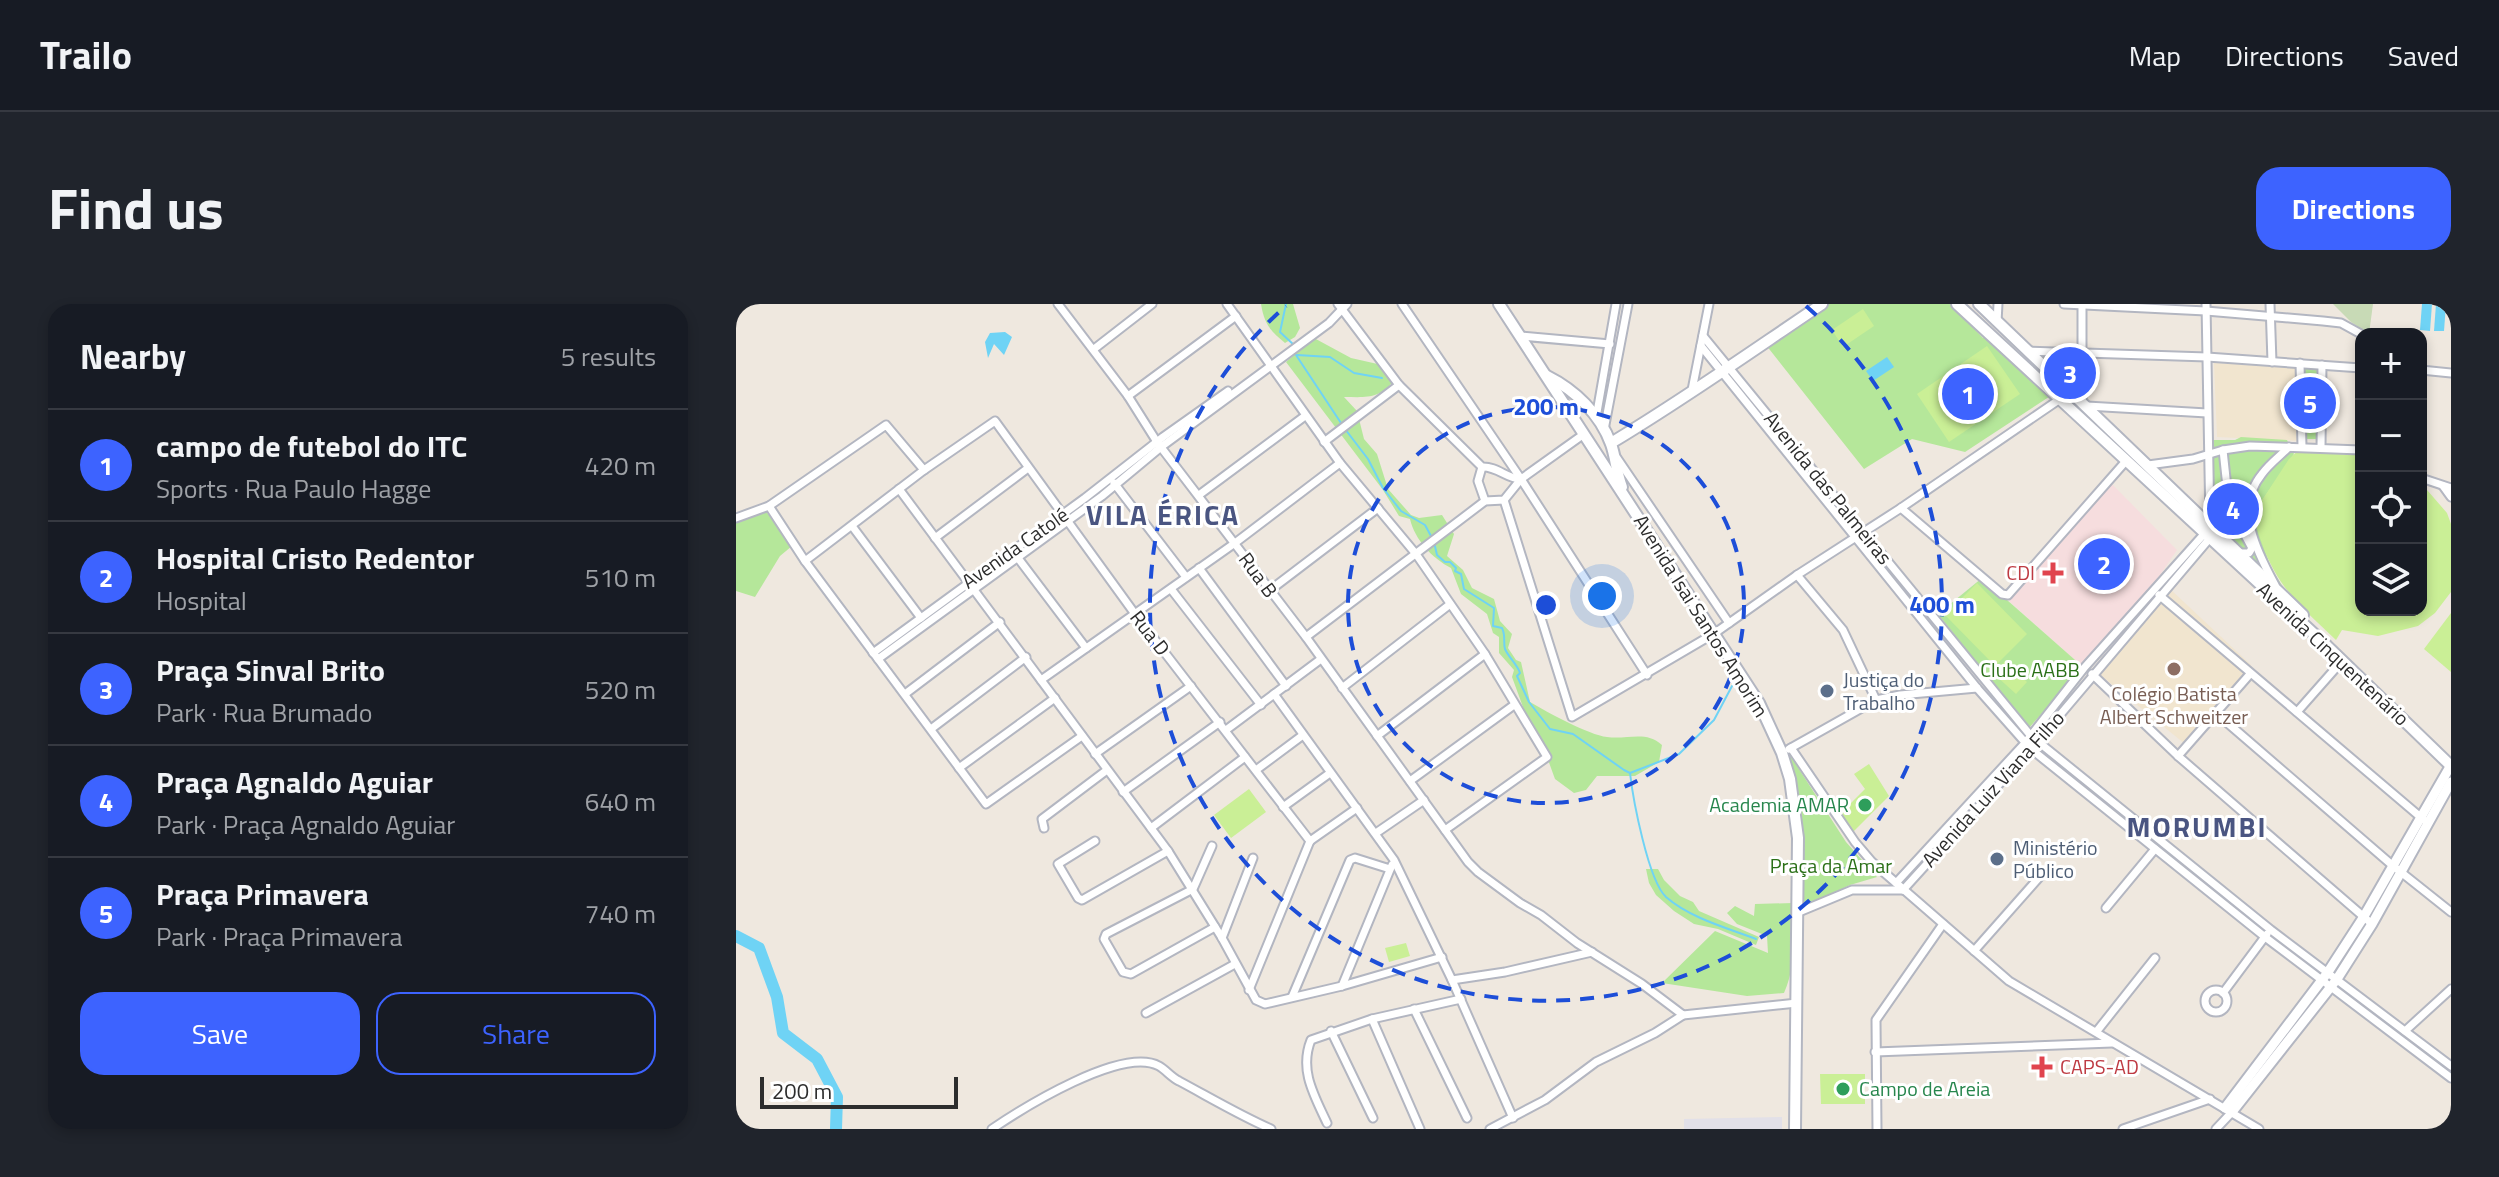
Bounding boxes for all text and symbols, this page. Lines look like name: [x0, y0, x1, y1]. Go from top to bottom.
text: Trailo: [40, 26, 132, 84]
text: Map: [2129, 34, 2181, 77]
text: Directions: [2225, 34, 2344, 77]
text: Saved: [2388, 34, 2459, 77]
text: Find us: [48, 166, 224, 251]
button: Directions: [2256, 167, 2451, 250]
map controls: [2355, 328, 2427, 616]
button: +: [2355, 328, 2427, 400]
text: Nearby: [80, 330, 186, 382]
text: 5 results: [561, 337, 656, 376]
pin: 3: [2044, 343, 2096, 403]
pin: 1: [1942, 364, 1994, 424]
pin: 5: [2284, 373, 2336, 433]
text: 200 m: [1513, 388, 1579, 424]
button: −: [2355, 400, 2427, 472]
street label: Avenida das Palmeiras: [1757, 404, 1900, 571]
text: campo de futebol do ITC: [156, 423, 467, 469]
text: 1: [99, 446, 113, 485]
text: 420 m: [585, 446, 656, 485]
text: Sports · Rua Paulo Hagge: [156, 469, 431, 508]
button: locate: [2355, 472, 2427, 544]
pin: 4: [2207, 479, 2259, 539]
district label: VILA ÉRICA: [1086, 493, 1240, 536]
street label: Avenida Catolé: [955, 499, 1075, 596]
street label: Avenida Isai Santos Amorim: [1626, 508, 1777, 723]
pin: 2: [2078, 534, 2130, 594]
text: Hospital Cristo Redentor: [156, 535, 474, 581]
button: layers: [2355, 544, 2427, 616]
street label: Rua B: [1231, 546, 1286, 604]
place label: CDI: [2006, 557, 2035, 588]
text: 2: [99, 558, 113, 597]
text: 510 m: [585, 558, 656, 597]
marker: CDI: [2042, 562, 2064, 584]
street label: Avenida Cinquentenário: [2250, 574, 2417, 733]
your location: [1582, 576, 1622, 616]
text: Hospital: [156, 581, 247, 620]
text: 400 m: [1909, 586, 1975, 622]
centre of rings: [1532, 591, 1560, 619]
street label: Rua D: [1123, 603, 1178, 662]
text: Praça Sinval Brito: [156, 647, 385, 693]
park label: Clube AABB: [1980, 654, 2080, 685]
marker: Colégio Batista Albert Schweitzer: [2165, 660, 2183, 678]
place label: Justiça do Trabalho: [1843, 664, 1924, 718]
text: 3: [99, 670, 113, 709]
text: 520 m: [585, 670, 656, 709]
place label: Colégio Batista Albert Schweitzer: [2100, 678, 2248, 732]
marker: Justiça do Trabalho: [1818, 682, 1836, 700]
text: Park · Rua Brumado: [156, 693, 372, 732]
street label: Avenida Luiz Viana Filho: [1914, 704, 2071, 874]
text: Praça Agnaldo Aguiar: [156, 759, 433, 805]
text: 4: [99, 782, 113, 821]
text: 640 m: [585, 782, 656, 821]
place label: Academia AMAR: [1709, 789, 1849, 820]
marker: Academia AMAR: [1856, 796, 1874, 814]
text: Park · Praça Agnaldo Aguiar: [156, 805, 455, 844]
district label: MORUMBI: [2126, 805, 2268, 848]
place label: Ministério Público: [2013, 832, 2098, 886]
park label: Praça da Amar: [1770, 850, 1892, 881]
marker: Ministério Público: [1988, 850, 2006, 868]
text: Praça Primavera: [156, 871, 369, 917]
text: 5: [99, 894, 113, 933]
text: 740 m: [585, 894, 656, 933]
text: Park · Praça Primavera: [156, 917, 403, 956]
button: Save: [80, 992, 360, 1075]
button: Share: [376, 992, 656, 1075]
place label: CAPS-AD: [2060, 1051, 2139, 1082]
marker: CAPS-AD: [2031, 1056, 2053, 1078]
scale bar: [760, 1073, 958, 1109]
place label: Campo de Areia: [1859, 1073, 1990, 1104]
text: 200 m: [772, 1074, 832, 1108]
marker: Campo de Areia: [1834, 1080, 1852, 1098]

